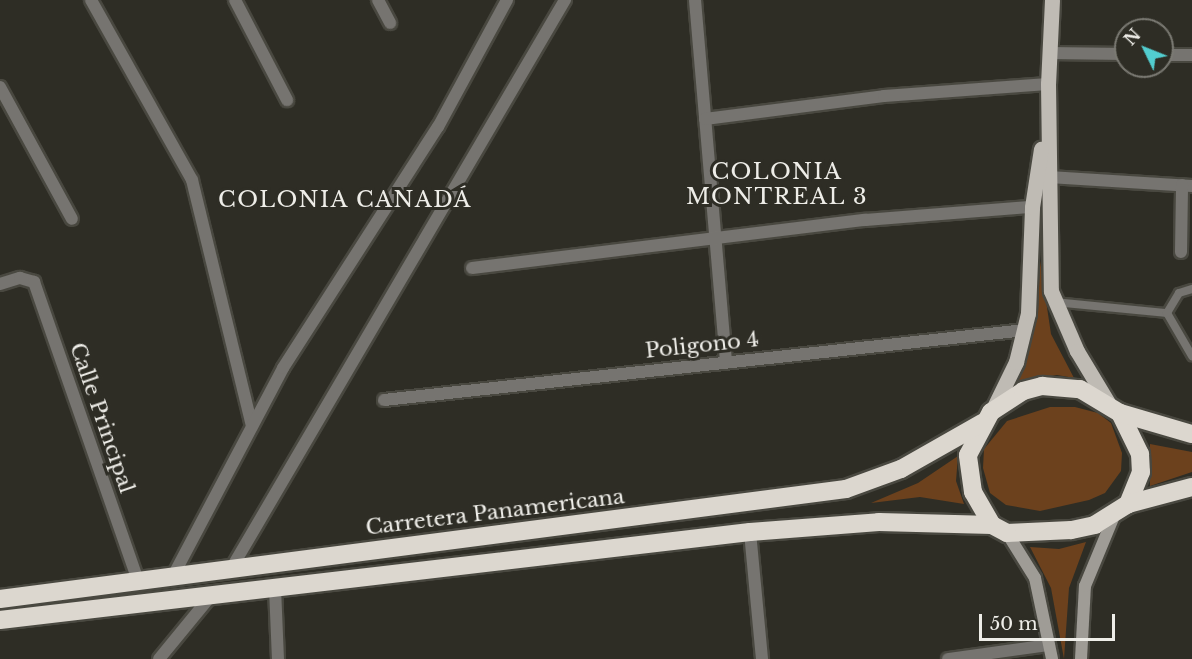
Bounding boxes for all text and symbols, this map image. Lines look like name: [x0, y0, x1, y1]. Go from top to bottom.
north arrow: [1114, 18, 1174, 78]
text: N: [1120, 25, 1145, 49]
district label: COLONIA MONTREAL 3: [686, 158, 868, 210]
district label: COLONIA CANADÁ: [218, 187, 472, 213]
street label: Poligono 4: [644, 326, 760, 364]
street label: Calle Principal: [64, 339, 140, 497]
street label: Carretera Panamericana: [364, 484, 626, 540]
scale bar: [982, 602, 1118, 640]
text: 50 m: [990, 613, 1038, 635]

